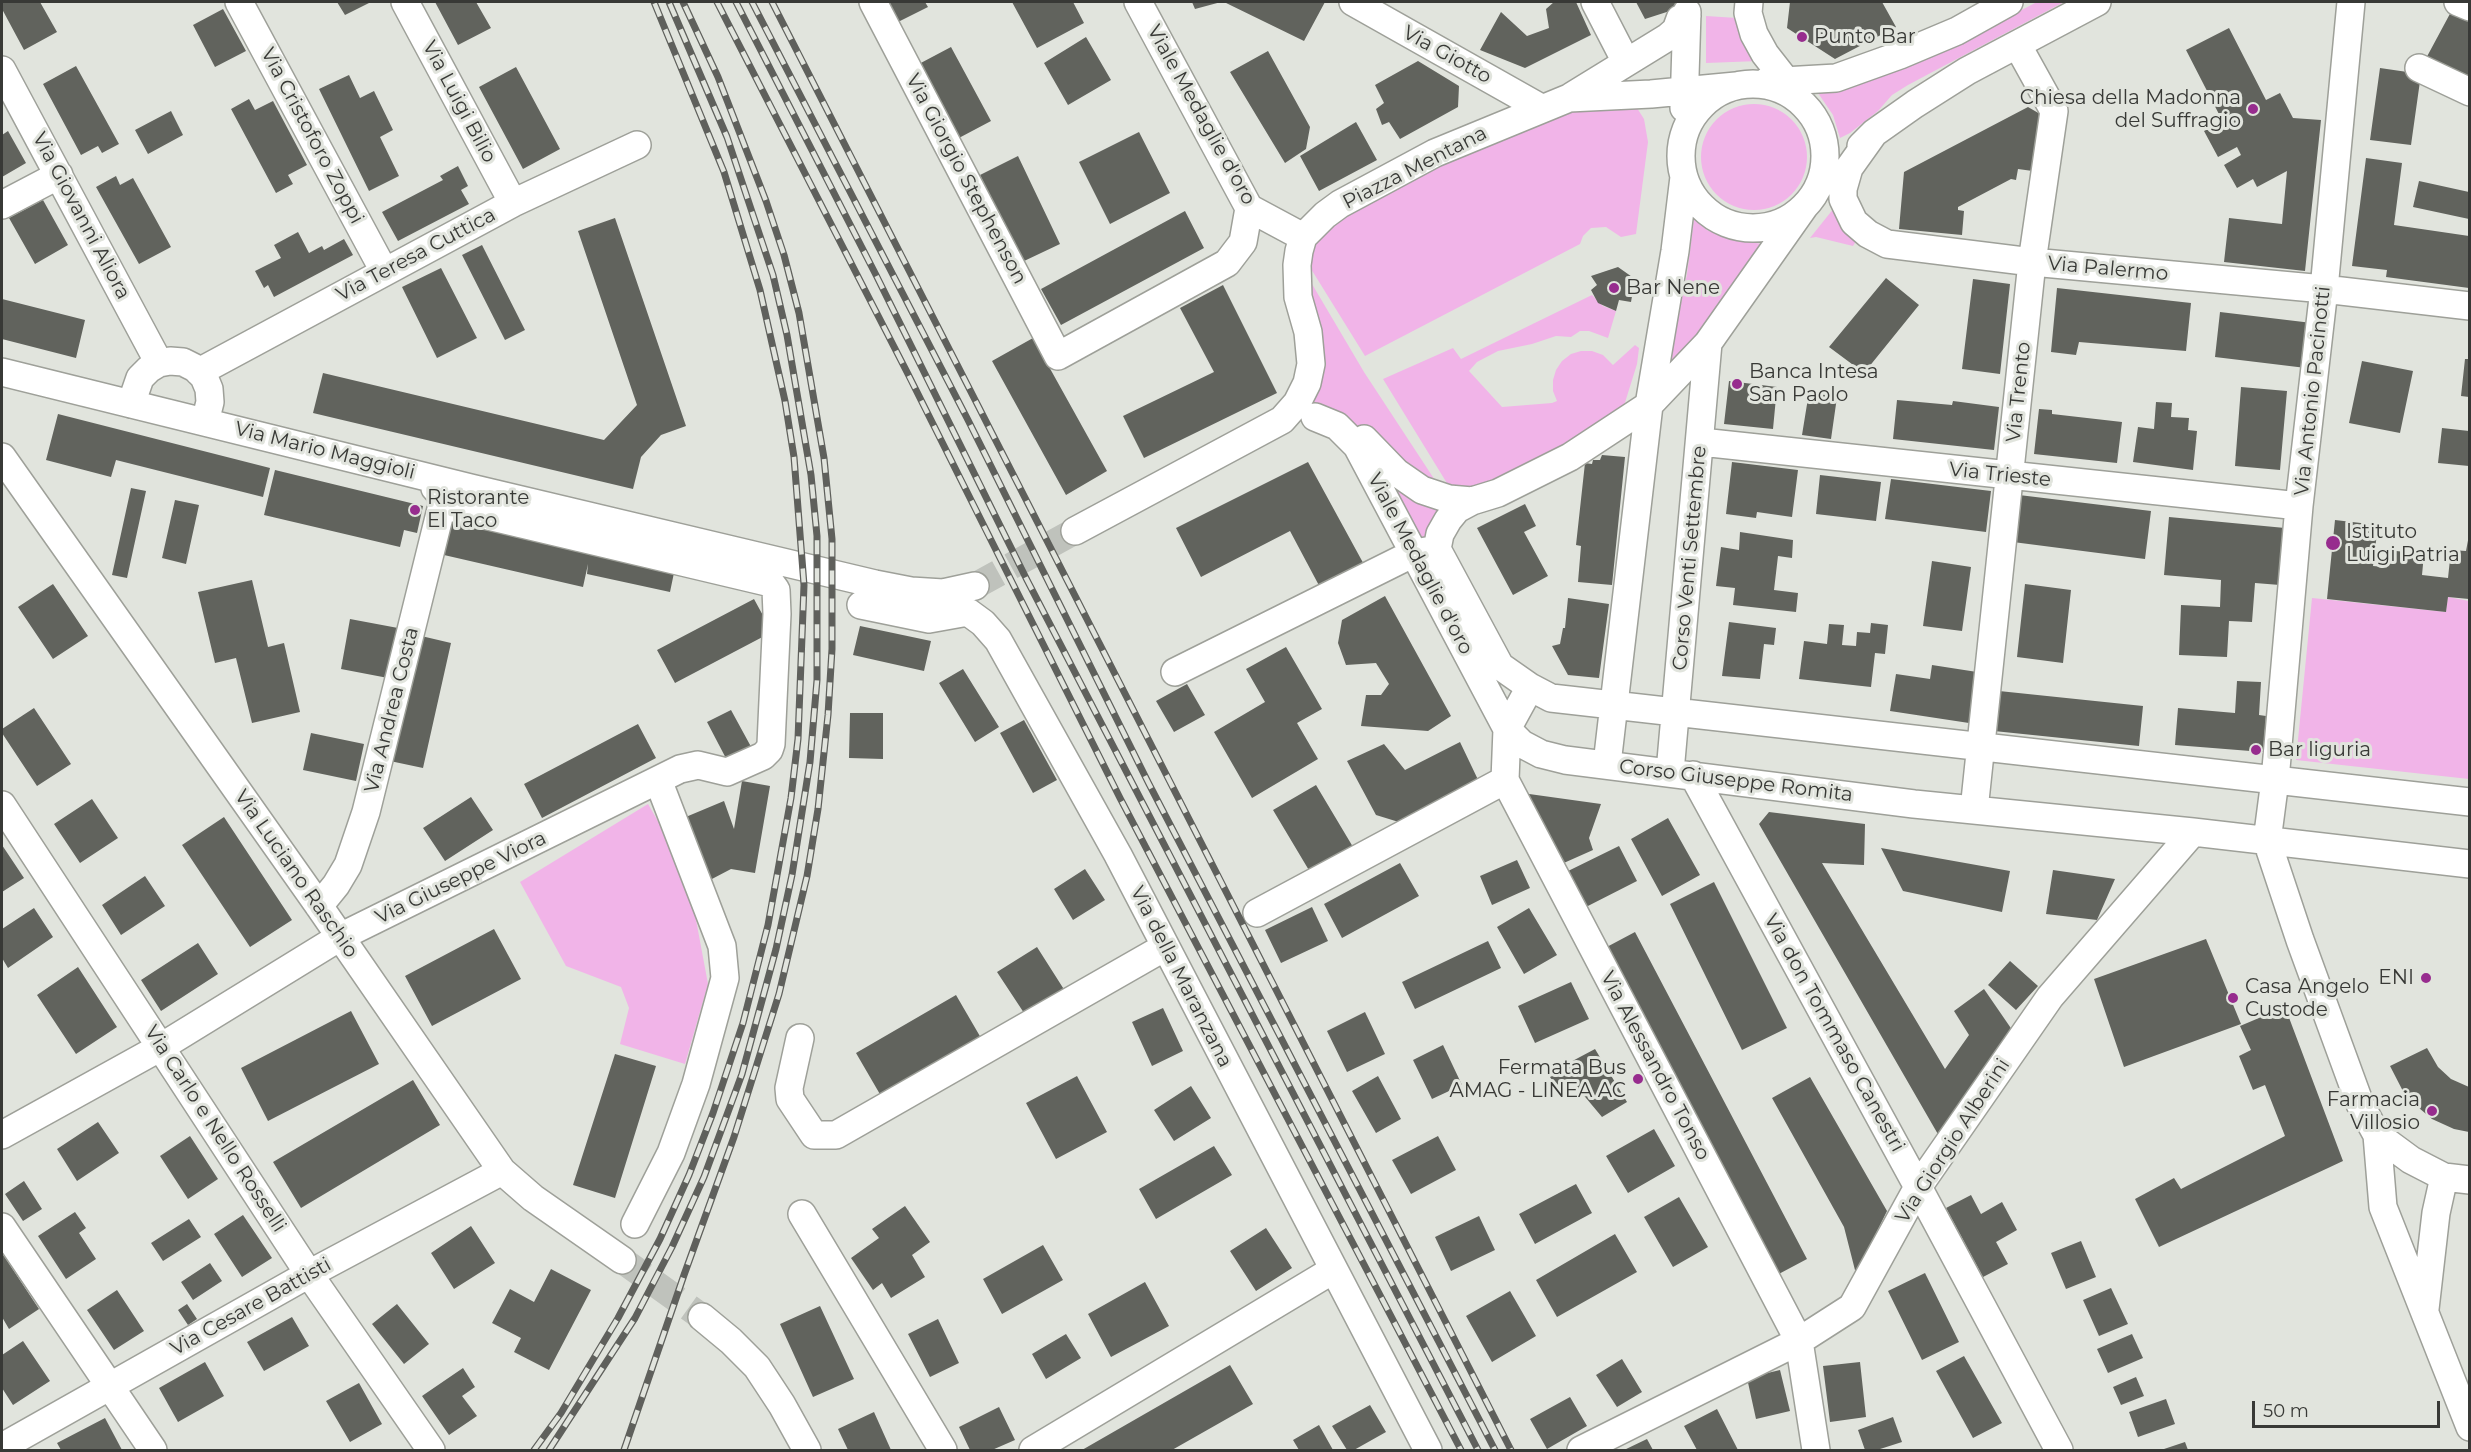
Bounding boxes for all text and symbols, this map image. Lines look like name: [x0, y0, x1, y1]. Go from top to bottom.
street label: Viale Medaglie d'oro: [1142, 21, 1260, 209]
street label: Via Giotto: [1399, 21, 1495, 89]
place label: Punto Bar: [1814, 25, 1916, 49]
marker: Punto Bar: [1795, 30, 1809, 44]
street label: Via Luigi Bilio: [417, 37, 501, 167]
street label: Via Cristoforo Zoppi: [255, 44, 369, 228]
street label: Via Giorgio Stephenson: [900, 70, 1032, 288]
place label: Chiesa della Madonna del Suffragio: [2020, 86, 2241, 133]
marker: Chiesa della Madonna del Suffragio: [2246, 102, 2260, 116]
street label: Piazza Mentana: [1339, 121, 1491, 215]
street label: Via Giovanni Aliora: [27, 128, 135, 304]
street label: Via Teresa Cuttica: [332, 203, 500, 307]
street label: Via Palermo: [2047, 252, 2169, 286]
place label: Bar Nene: [1626, 276, 1720, 300]
marker: Bar Nene: [1607, 281, 1621, 295]
street label: Via Antonio Pacinotti: [2290, 285, 2336, 497]
street label: Via Trento: [2002, 341, 2036, 443]
place label: Banca Intesa San Paolo: [1749, 360, 1879, 407]
marker: Banca Intesa San Paolo: [1730, 377, 1744, 391]
street label: Via Mario Maggioli: [232, 417, 418, 485]
street label: Corso Venti Settembre: [1668, 445, 1712, 671]
street label: Via Trieste: [1948, 458, 2052, 492]
street label: Viale Medaglie d'oro: [1362, 469, 1478, 659]
place label: Ristorante El Taco: [427, 486, 529, 533]
marker: Ristorante El Taco: [408, 503, 422, 517]
place label: Istituto Luigi Patria: [2346, 520, 2460, 567]
marker: Istituto Luigi Patria: [2324, 534, 2342, 552]
street label: Via Andrea Costa: [360, 625, 424, 795]
place label: Bar liguria: [2268, 738, 2371, 762]
marker: Bar liguria: [2249, 743, 2263, 757]
street label: Corso Giuseppe Romita: [1618, 755, 1854, 807]
street label: Via Luciano Raschio: [229, 786, 363, 962]
street label: Via Giuseppe Viora: [372, 826, 550, 930]
street label: Via della Maranzana: [1125, 882, 1237, 1072]
street label: Via don Tommaso Canestri: [1759, 910, 1909, 1156]
place label: ENI: [2378, 966, 2414, 990]
street label: Via Alessandro Tonso: [1595, 967, 1715, 1165]
marker: ENI: [2419, 971, 2433, 985]
place label: Casa Angelo Custode: [2245, 975, 2369, 1022]
marker: Casa Angelo Custode: [2226, 991, 2240, 1005]
street label: Via Carlo e Nello Rosselli: [139, 1021, 291, 1237]
street label: Via Giorgio Alberini: [1891, 1054, 2015, 1228]
place label: Fermata Bus AMAG - LINEA AC: [1449, 1056, 1626, 1103]
marker: Fermata Bus AMAG - LINEA AC: [1631, 1072, 1645, 1086]
place label: Farmacia Villosio: [2327, 1088, 2420, 1135]
marker: Farmacia Villosio: [2425, 1104, 2439, 1118]
street label: Via Cesare Battisti: [166, 1253, 336, 1361]
scale bar: [2255, 1389, 2442, 1427]
text: 50 m: [2263, 1400, 2309, 1422]

